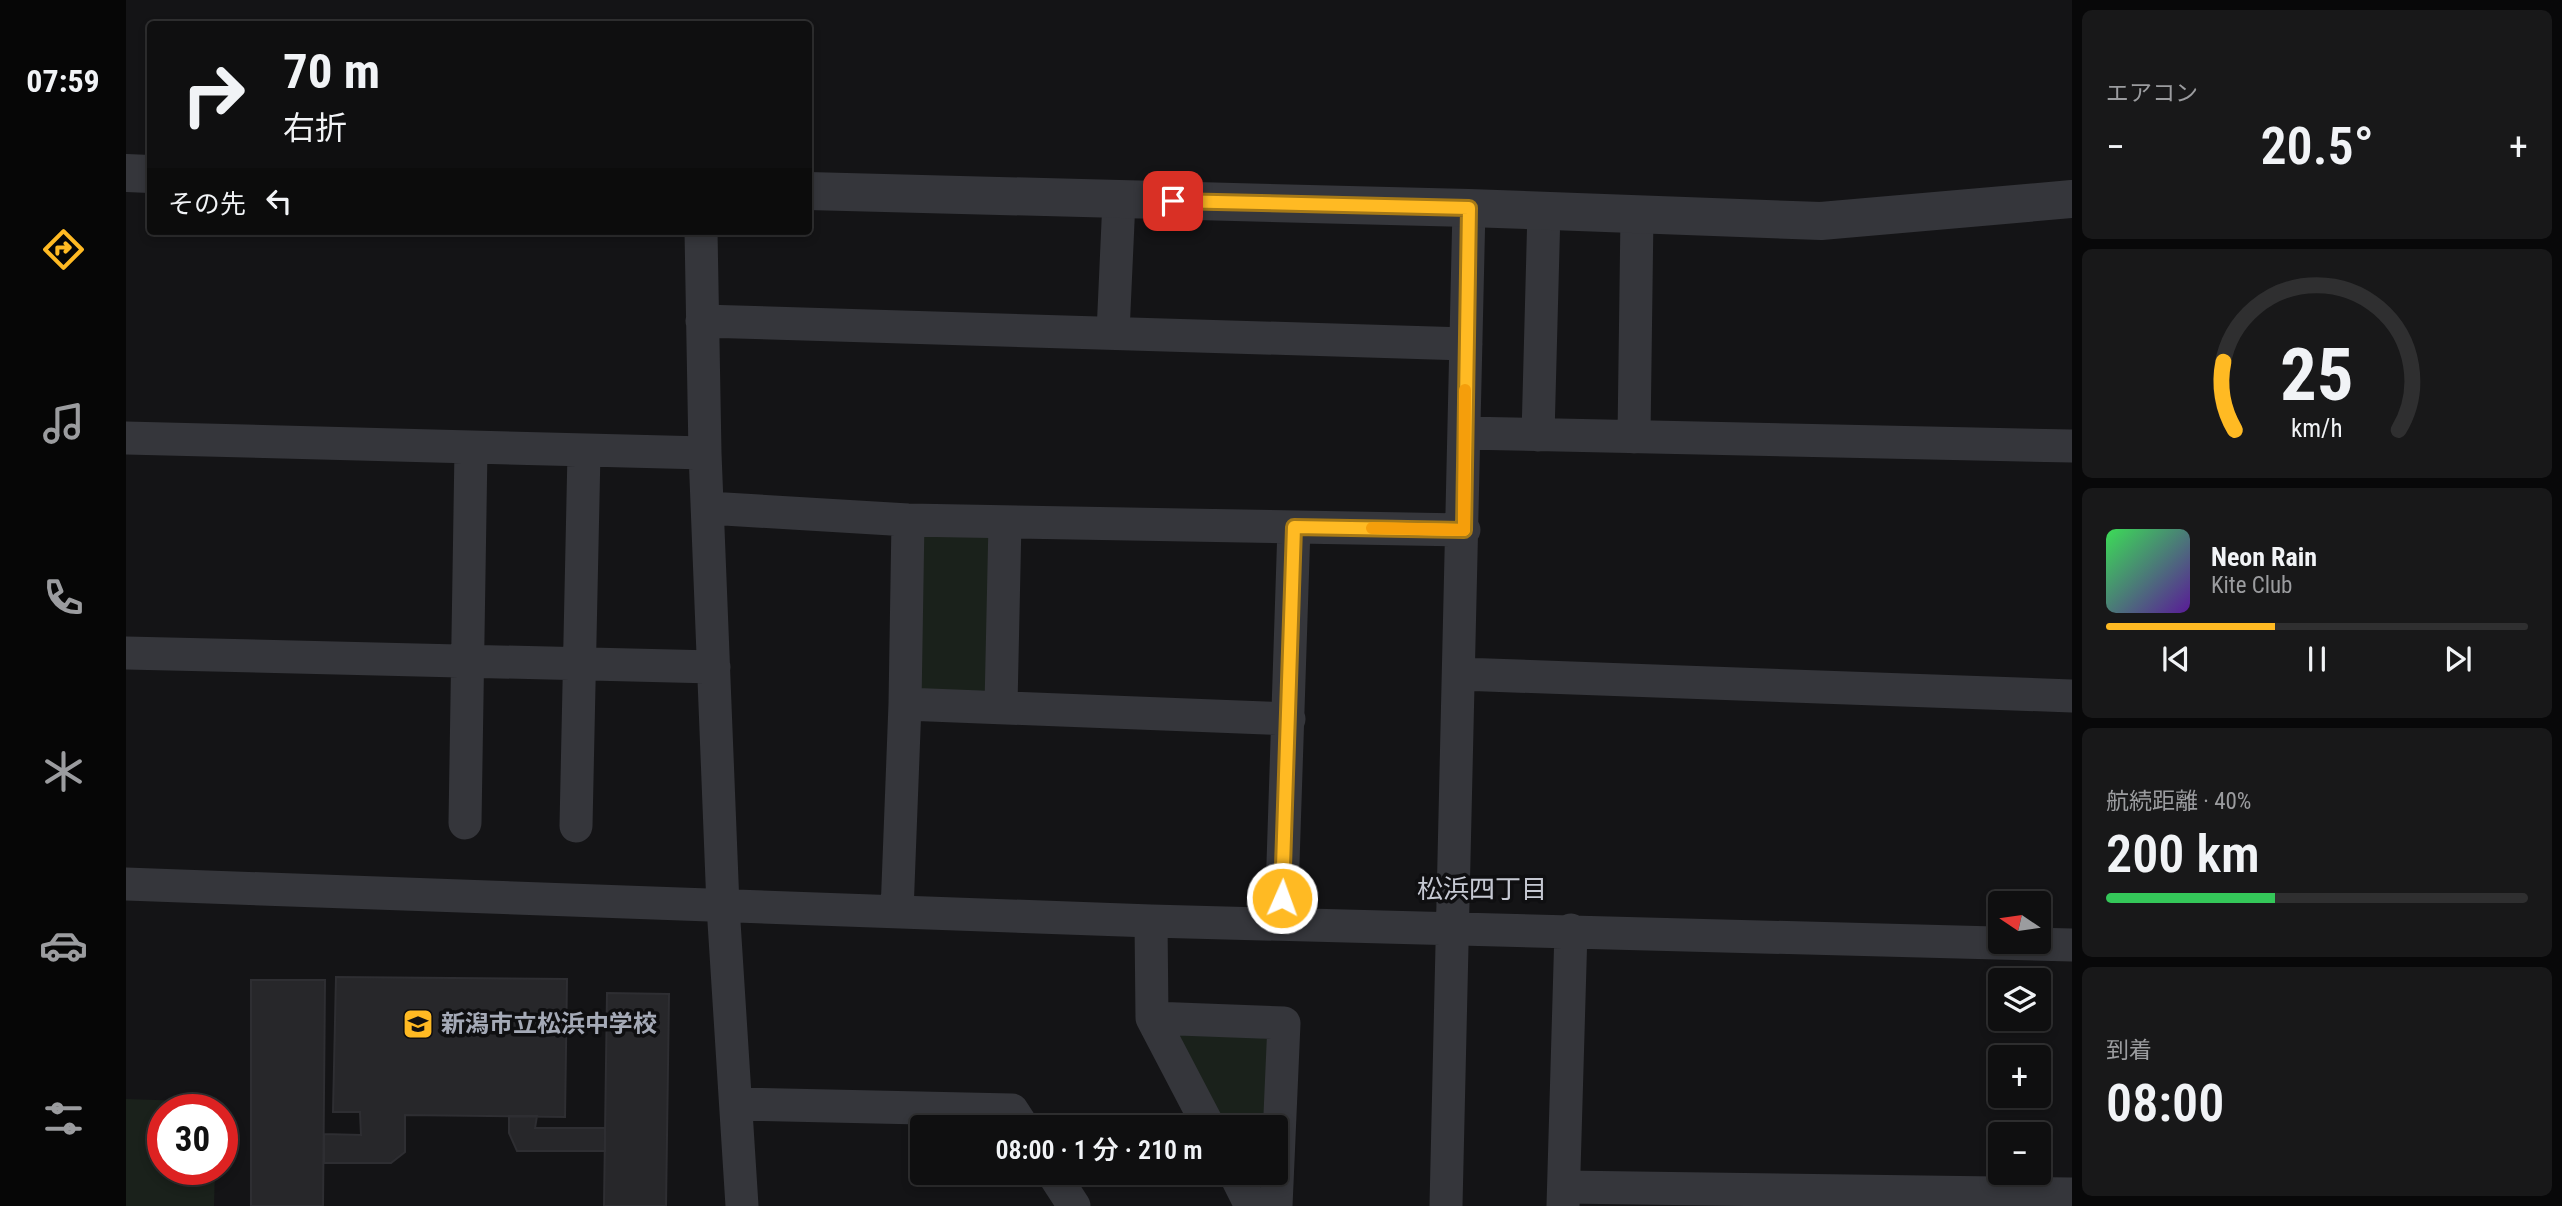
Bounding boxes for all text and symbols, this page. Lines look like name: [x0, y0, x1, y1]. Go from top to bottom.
text: 70 m: [283, 43, 380, 100]
icon: right: [168, 49, 259, 140]
text: 07:59: [26, 62, 100, 100]
text: エアコン: [2106, 80, 2198, 107]
text: 右折: [283, 109, 347, 147]
text: 20.5°: [2260, 116, 2374, 177]
text: −: [2106, 125, 2125, 169]
text: +: [2509, 125, 2528, 169]
pin: [1143, 171, 1203, 231]
icon: left: [260, 182, 298, 220]
icon: arrive: [1154, 182, 1192, 220]
text: その先: [168, 189, 246, 219]
icon: directions: [39, 225, 88, 274]
text: 25: [2280, 332, 2354, 418]
icon: music: [39, 399, 88, 448]
text: km/h: [2291, 414, 2343, 443]
text: Neon Rain: [2211, 542, 2317, 572]
text: Kite Club: [2211, 572, 2292, 599]
icon: phone: [39, 573, 88, 622]
icon: previous: [2157, 640, 2195, 678]
icon: pause: [2298, 640, 2336, 678]
icon: next: [2439, 640, 2477, 678]
icon: climate: [39, 747, 88, 796]
text: 航続距離 · 40%: [2106, 788, 2251, 815]
text: 200 km: [2106, 824, 2260, 885]
position arrow: [1245, 861, 1319, 935]
district label: 松浜四丁目: [1417, 874, 1547, 904]
north arrow: [1988, 891, 2051, 954]
map controls: [1988, 891, 2051, 1185]
icon: car: [39, 921, 88, 970]
button: layers: [1988, 968, 2051, 1031]
school or university icon: 新潟市立松浜中学校: [401, 1007, 435, 1041]
place label: 新潟市立松浜中学校: [441, 1010, 657, 1038]
text: 到着: [2106, 1037, 2152, 1064]
button: +: [1988, 1045, 2051, 1108]
text: 08:00: [2106, 1073, 2224, 1134]
icon: filters: [39, 1094, 88, 1143]
speed limit sign: 30: [147, 1094, 238, 1185]
button: −: [1988, 1122, 2051, 1185]
text: 08:00 · 1 分 · 210 m: [995, 1135, 1203, 1165]

